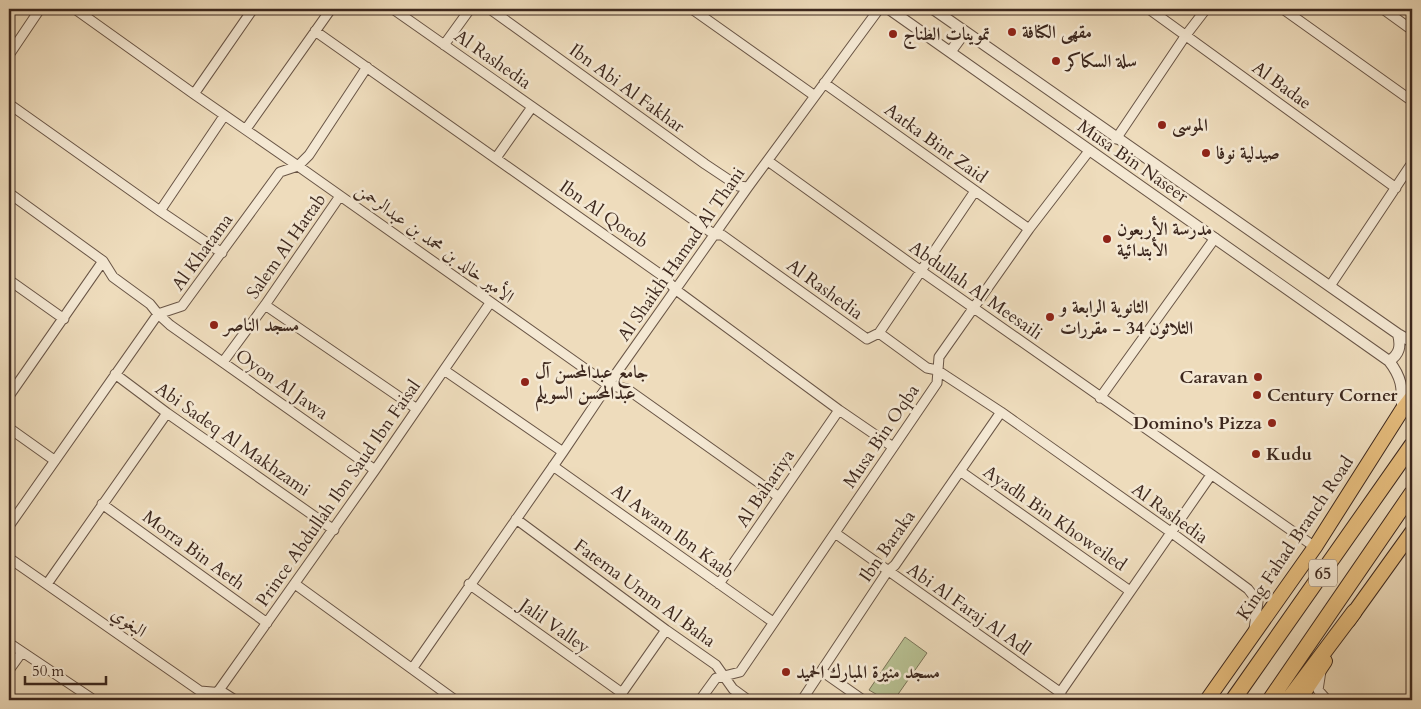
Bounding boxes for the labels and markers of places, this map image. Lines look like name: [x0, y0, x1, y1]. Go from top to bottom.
place label: مقهى الكنافة: [1022, 20, 1092, 45]
place label: تموينات الطناج: [903, 22, 990, 50]
marker: مقهى الكنافة: [1006, 26, 1018, 38]
marker: تموينات الطناج: [887, 28, 899, 40]
place label: سلة السكاكر: [1064, 49, 1137, 74]
marker: سلة السكاكر: [1050, 55, 1062, 67]
place label: الموسى: [1172, 113, 1208, 138]
marker: الموسى: [1156, 119, 1168, 131]
place label: صيدلية نوفا: [1216, 141, 1280, 166]
marker: صيدلية نوفا: [1200, 147, 1212, 159]
place label: مدرسة الأربعون الأبتدائية: [1117, 215, 1212, 263]
marker: مدرسة الأربعون الأبتدائية: [1101, 233, 1113, 245]
place label: الثانوية الرابعة و الثلاثون 34 - مقررات: [1058, 295, 1193, 341]
marker: الثانوية الرابعة و الثلاثون 34 - مقررات: [1044, 311, 1056, 323]
place label: مسجد الناصر: [222, 313, 299, 338]
marker: مسجد الناصر: [208, 319, 220, 331]
place label: جامع عبدالمحسن آل عبدالمحسن السويلم: [535, 360, 648, 412]
place label: Caravan: [1179, 365, 1248, 390]
marker: Caravan: [1252, 371, 1264, 383]
marker: جامع عبدالمحسن آل عبدالمحسن السويلم: [519, 376, 531, 388]
place label: Century Corner: [1267, 383, 1398, 408]
marker: Century Corner: [1251, 389, 1263, 401]
place label: Domino's Pizza: [1133, 411, 1262, 436]
marker: Domino's Pizza: [1266, 417, 1278, 429]
place label: Kudu: [1266, 442, 1312, 467]
marker: Kudu: [1250, 448, 1262, 460]
place label: مسجد منيرة المبارك الحميد: [796, 660, 940, 685]
marker: مسجد منيرة المبارك الحميد: [780, 666, 792, 678]

